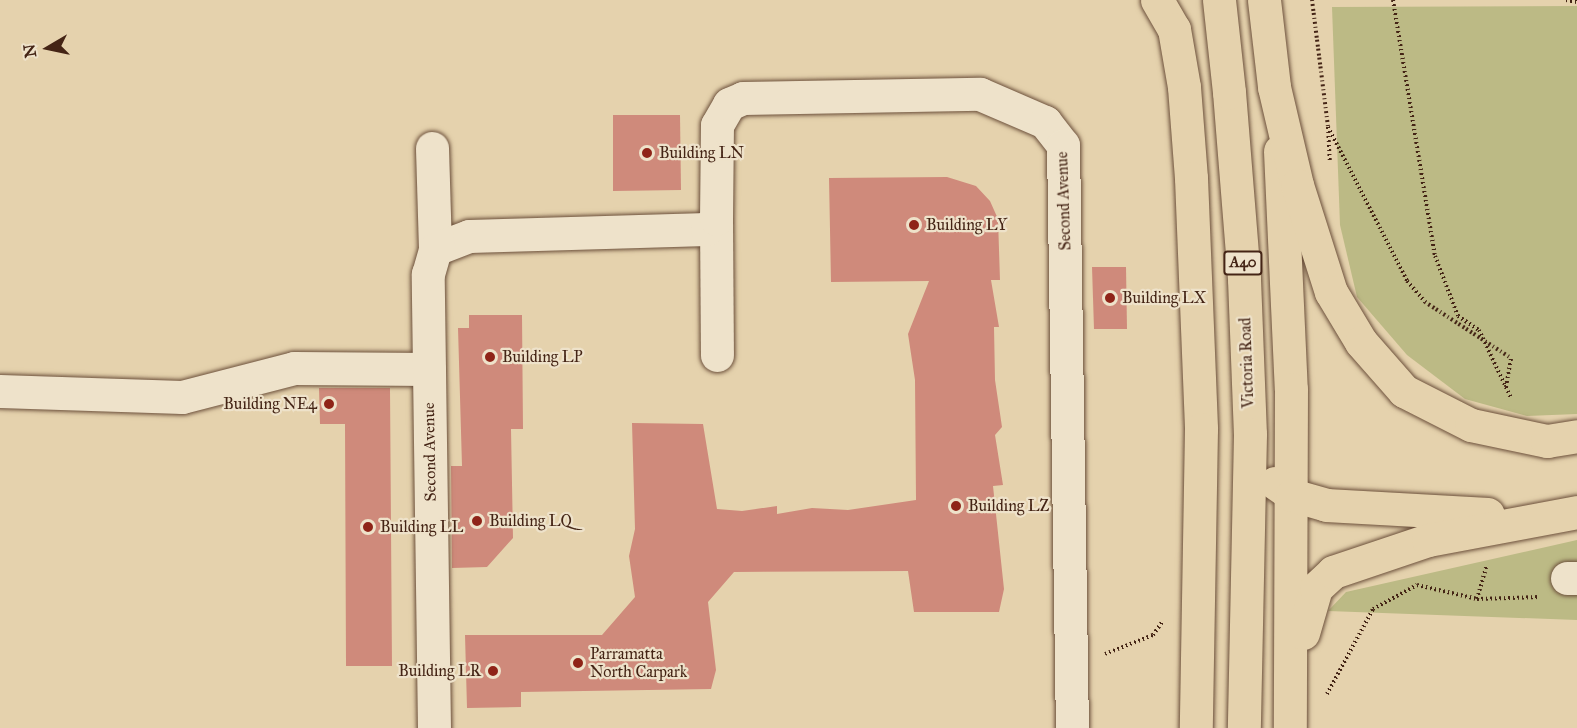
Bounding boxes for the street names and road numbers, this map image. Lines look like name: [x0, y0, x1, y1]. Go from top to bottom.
street label: Second Avenue: [1053, 151, 1075, 251]
road number: A40: [1222, 251, 1264, 275]
street label: Victoria Road: [1236, 317, 1258, 409]
street label: Second Avenue: [420, 402, 440, 502]

